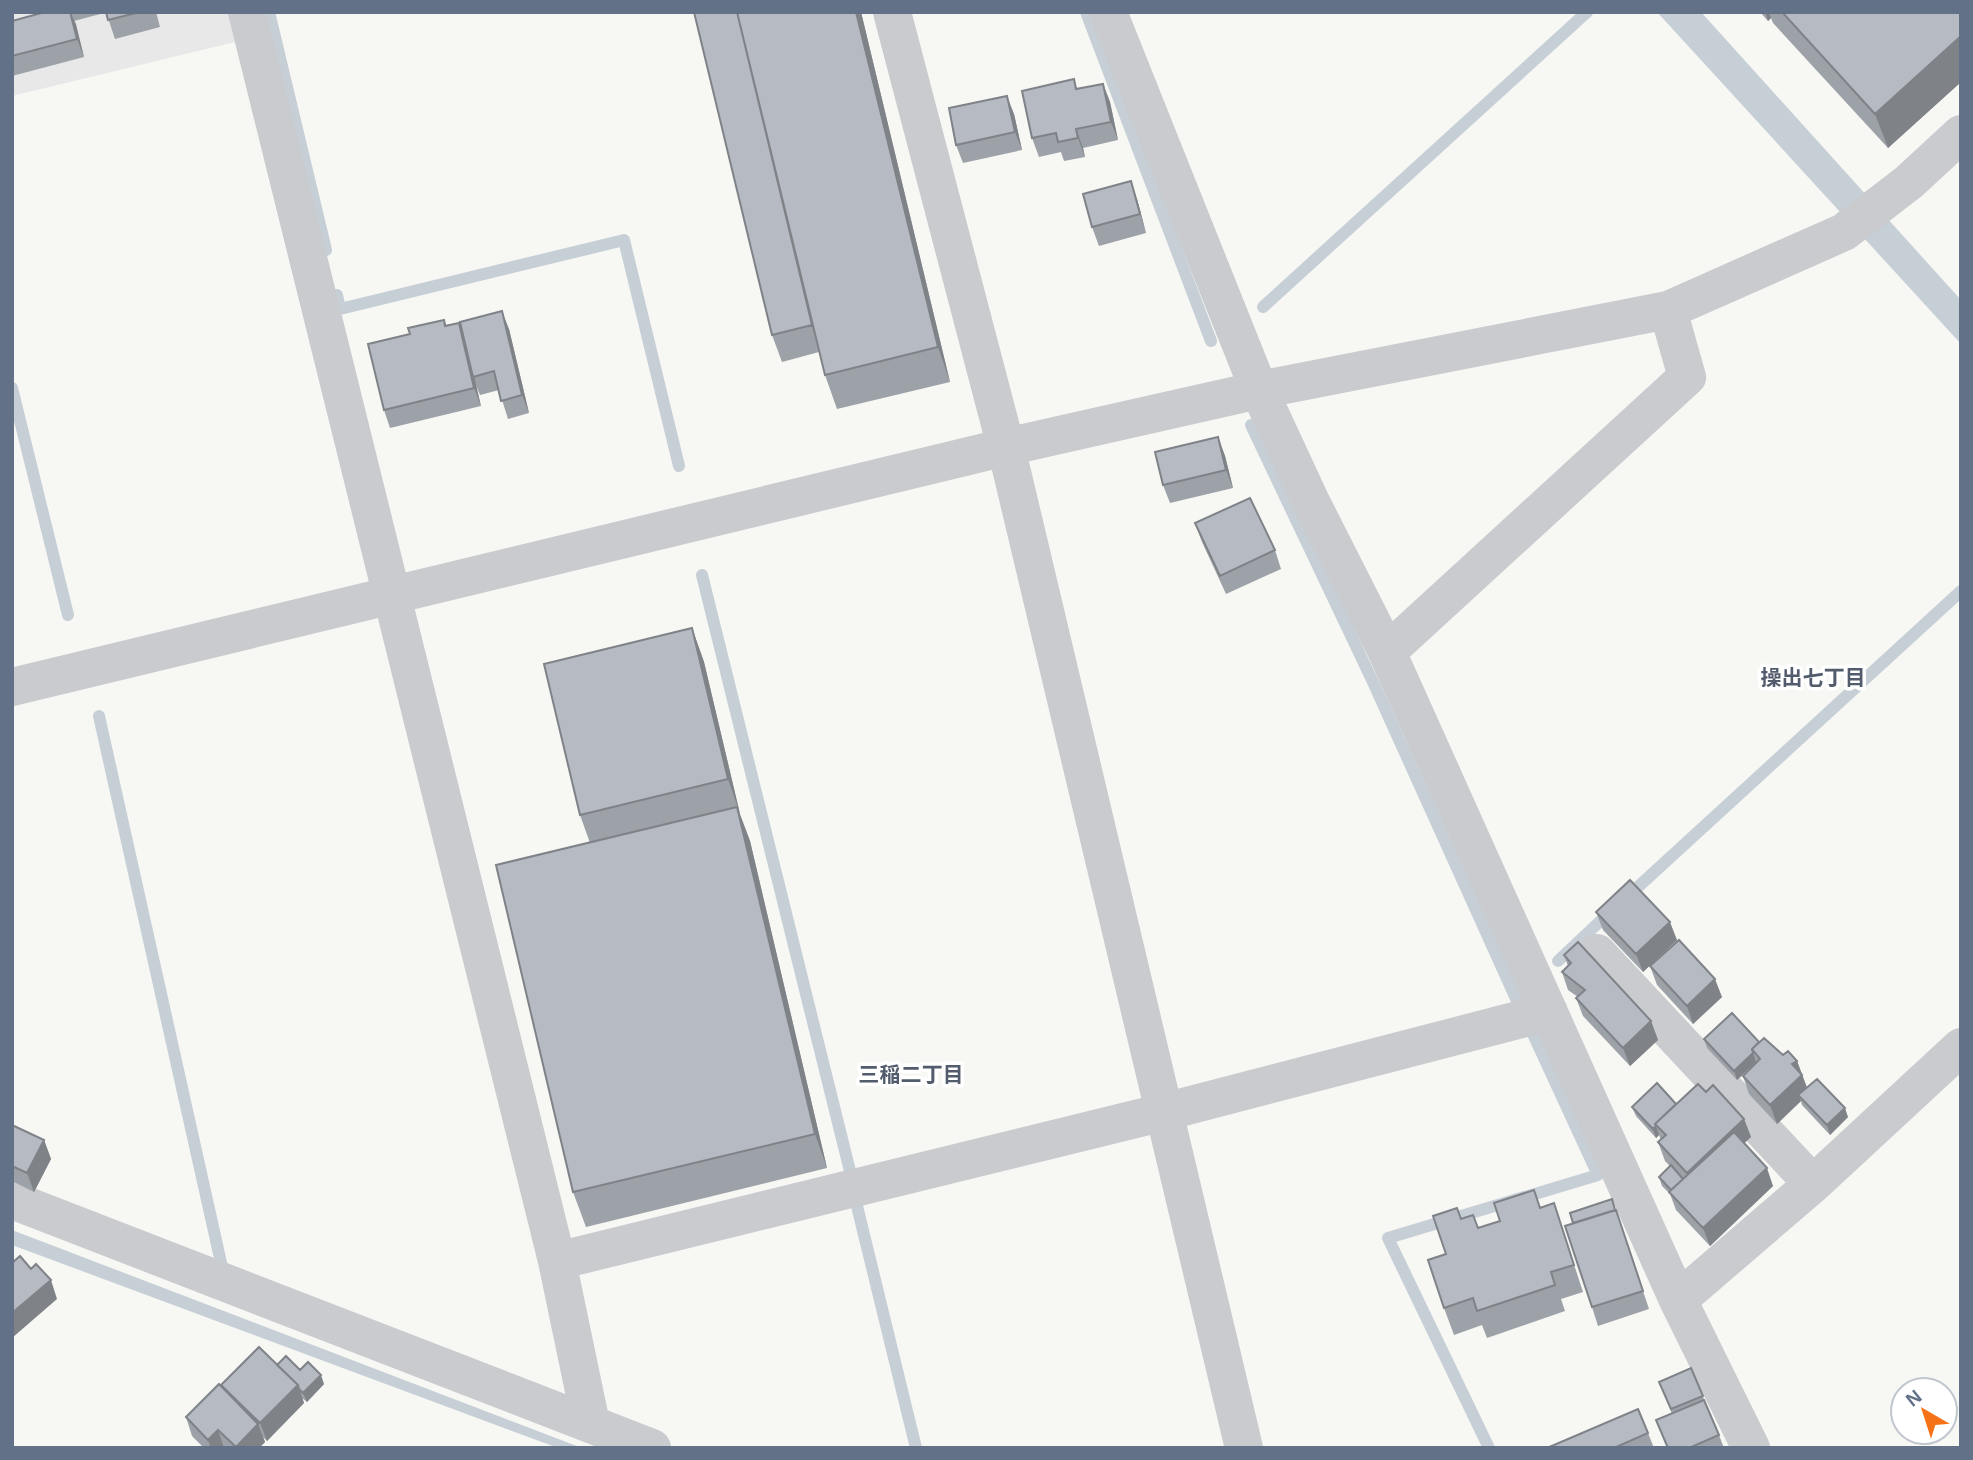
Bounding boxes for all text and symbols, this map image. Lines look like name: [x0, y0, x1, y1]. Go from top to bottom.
district label: 操出七丁目: [1761, 666, 1866, 689]
district label: 三稲二丁目: [859, 1063, 964, 1086]
north arrow: [1889, 1376, 1959, 1446]
text: N: [1902, 1386, 1926, 1411]

